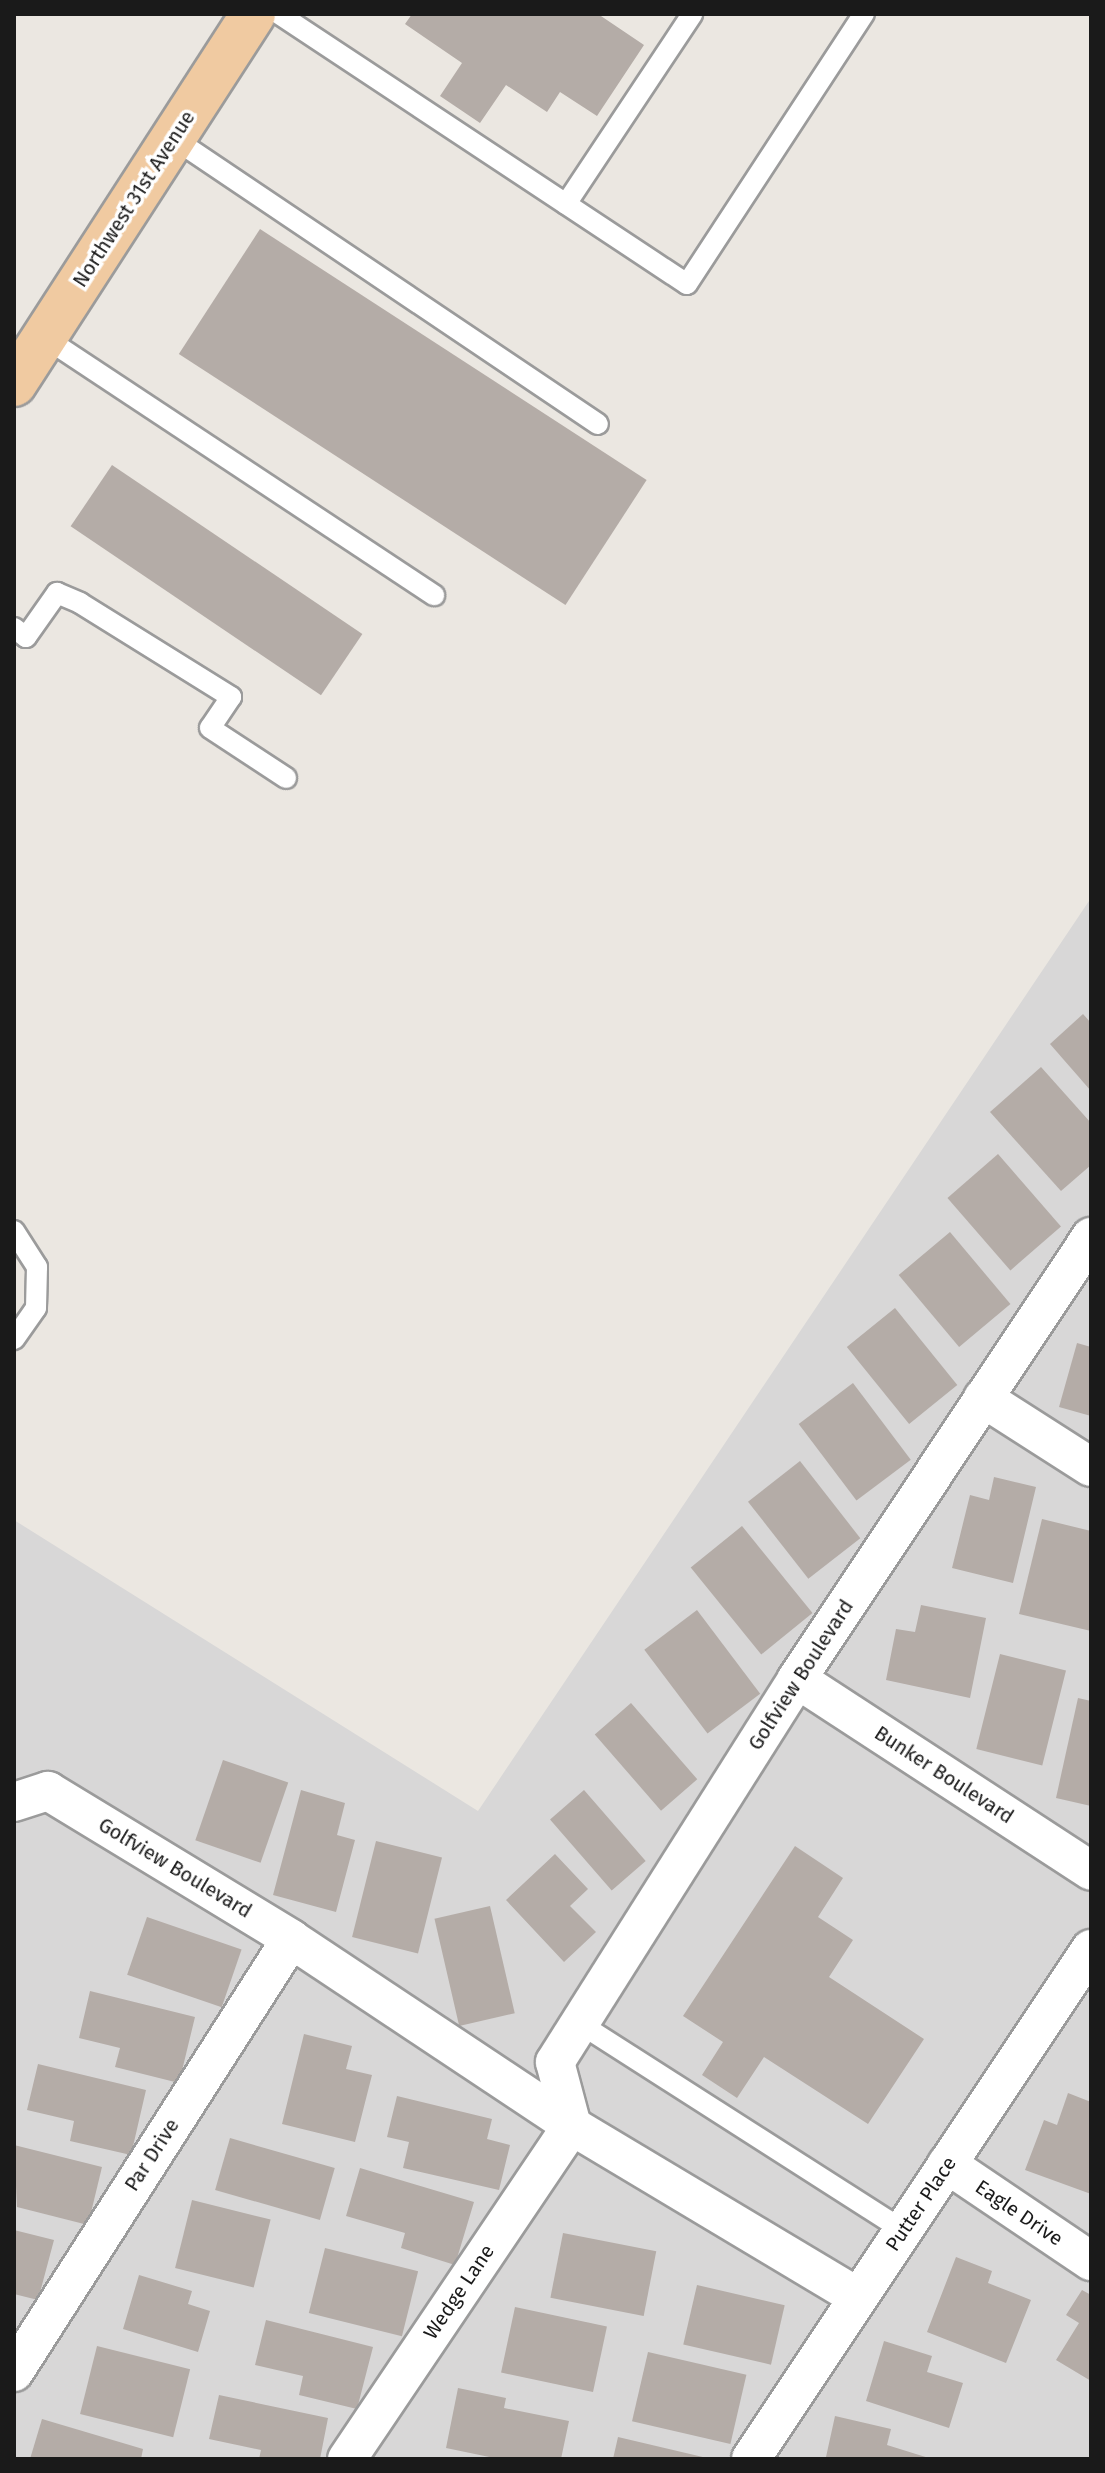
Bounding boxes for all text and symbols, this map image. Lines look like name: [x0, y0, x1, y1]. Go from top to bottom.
street label: Northwest 31st Avenue: [68, 106, 200, 292]
street label: Golfview Boulevard: [743, 1595, 859, 1755]
street label: Bunker Boulevard: [870, 1721, 1018, 1829]
street label: Golfview Boulevard: [94, 1813, 256, 1923]
street label: Par Drive: [120, 2114, 184, 2196]
street label: Putter Place: [881, 2152, 961, 2256]
street label: Eagle Drive: [971, 2175, 1067, 2251]
street label: Wedge Lane: [419, 2240, 499, 2344]

